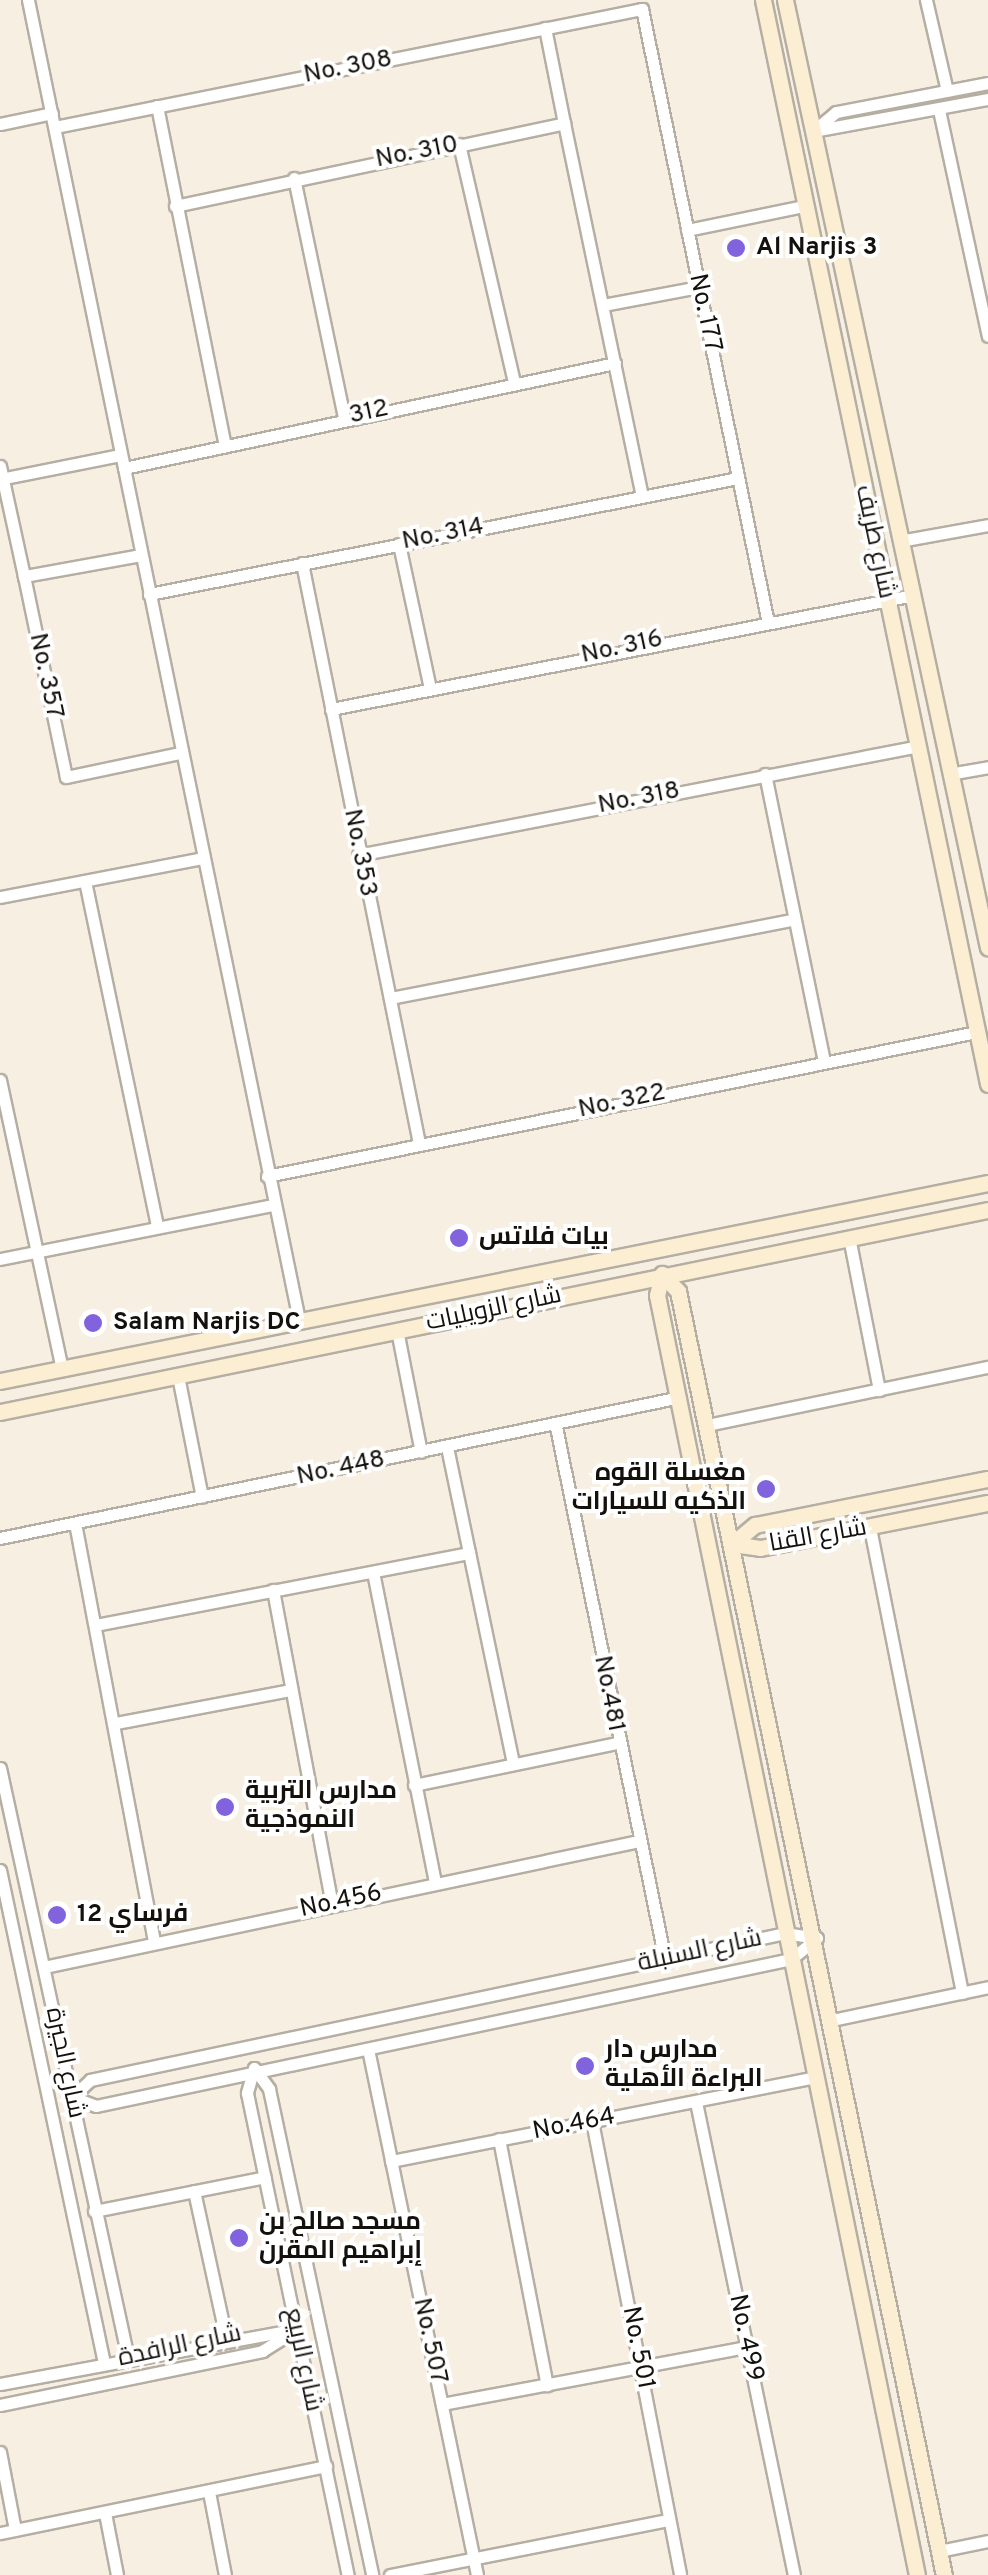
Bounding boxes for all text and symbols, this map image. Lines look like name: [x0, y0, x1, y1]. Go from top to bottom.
street label: No. 308: [301, 45, 395, 91]
street label: No. 310: [373, 130, 461, 176]
place label: Al Narjis 3: [756, 233, 877, 263]
marker: Al Narjis 3: [725, 237, 747, 259]
street label: No. 177: [681, 271, 727, 355]
street label: 312: [347, 394, 391, 432]
street label: شارع طريف: [847, 482, 901, 602]
street label: No. 314: [400, 512, 486, 558]
street label: No. 316: [579, 625, 665, 671]
street label: No. 357: [21, 631, 69, 721]
street label: No. 318: [596, 776, 682, 822]
street label: No. 353: [336, 807, 382, 899]
street label: No. 322: [576, 1078, 668, 1126]
place label: بيات فلاتس: [479, 1223, 609, 1253]
marker: بيات فلاتس: [448, 1227, 470, 1249]
street label: شارع الزويليات: [423, 1281, 565, 1339]
place label: Salam Narjis DC: [113, 1308, 301, 1338]
marker: Salam Narjis DC: [82, 1312, 104, 1334]
street label: No. 448: [294, 1445, 388, 1493]
place label: مغسلة القوه الذكيه للسيارات: [572, 1460, 746, 1519]
marker: مغسلة القوه الذكيه للسيارات: [755, 1478, 777, 1500]
street label: شارع القنا: [767, 1514, 869, 1560]
street label: No.481: [586, 1653, 630, 1735]
place label: مدارس التربية النموذجية: [245, 1778, 397, 1837]
marker: مدارس التربية النموذجية: [214, 1796, 236, 1818]
street label: No.456: [297, 1879, 385, 1925]
place label: فرساي 12: [77, 1900, 188, 1930]
marker: فرساي 12: [46, 1904, 68, 1926]
street label: شارع السنبلة: [635, 1924, 765, 1980]
street label: شارع الجيرة: [38, 2005, 90, 2121]
place label: مدارس دار البراءة الأهلية: [605, 2037, 762, 2096]
marker: مدارس دار البراءة الأهلية: [574, 2055, 596, 2077]
street label: No.464: [530, 2102, 618, 2148]
place label: مسجد صالح بن إبراهيم المقرن: [259, 2209, 422, 2268]
marker: مسجد صالح بن إبراهيم المقرن: [228, 2227, 250, 2249]
street label: No. 499: [721, 2292, 769, 2384]
street label: No. 507: [405, 2295, 453, 2387]
street label: No. 501: [614, 2304, 660, 2392]
street label: شارع الربيع: [276, 2305, 328, 2415]
street label: شارع الرافدة: [116, 2319, 244, 2375]

